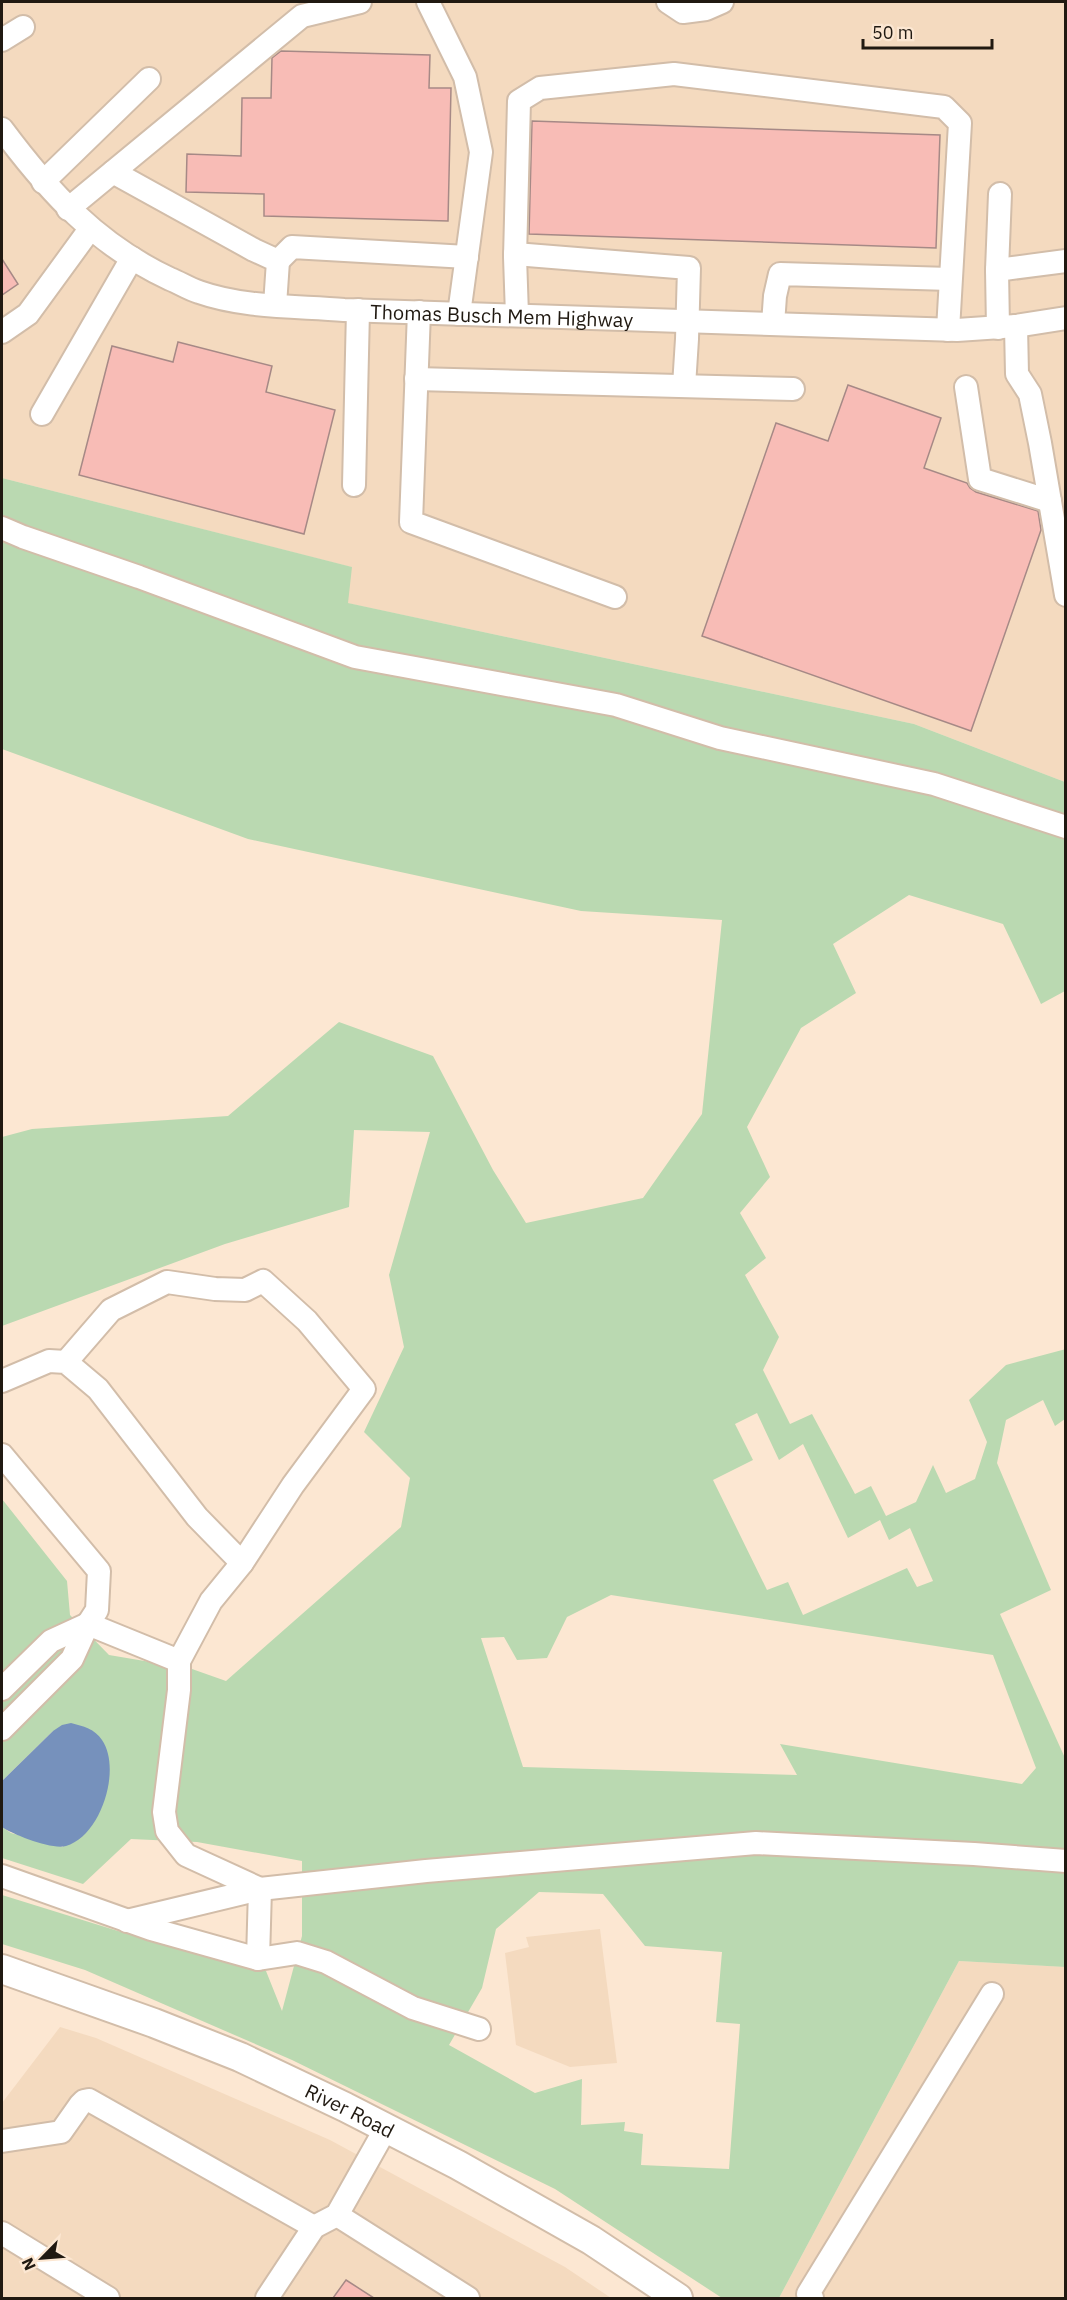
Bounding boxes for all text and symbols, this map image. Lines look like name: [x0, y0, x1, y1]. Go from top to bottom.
scale bar: [863, 12, 992, 50]
text: 50 m: [872, 21, 914, 44]
street label: Thomas Busch Mem Highway: [370, 297, 634, 333]
street label: River Road: [301, 2077, 399, 2144]
north arrow: [12, 2228, 72, 2288]
text: N: [17, 2255, 40, 2274]

